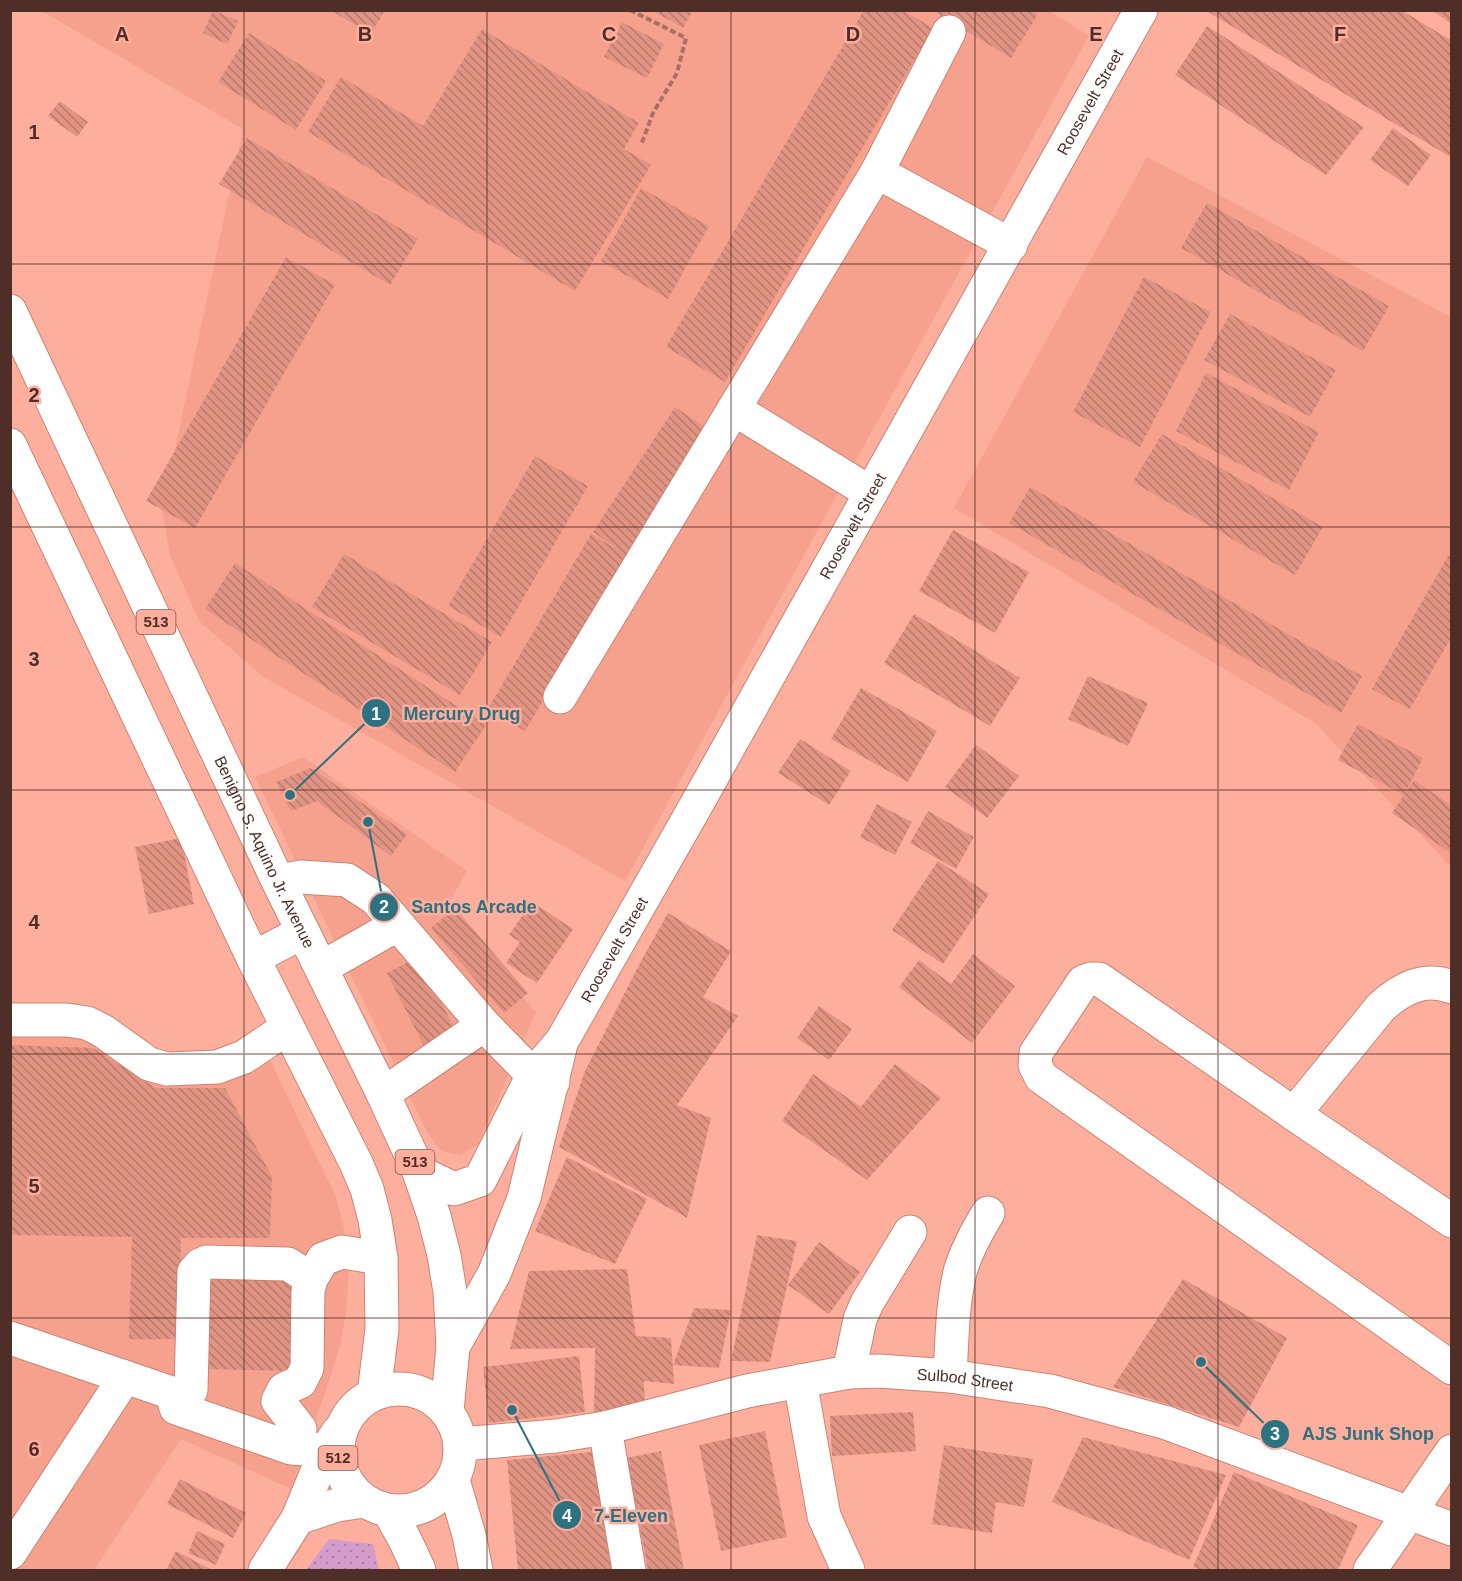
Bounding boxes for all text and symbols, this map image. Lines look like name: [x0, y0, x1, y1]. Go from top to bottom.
text: A: [115, 23, 129, 45]
text: B: [358, 23, 372, 45]
text: C: [602, 23, 616, 45]
text: D: [846, 23, 860, 45]
text: E: [1089, 23, 1103, 45]
text: F: [1334, 23, 1346, 45]
street label: Roosevelt Street: [1054, 46, 1127, 158]
text: 1: [28, 121, 40, 143]
text: 2: [28, 384, 40, 406]
street label: Roosevelt Street: [816, 470, 889, 582]
road number: 513: [136, 610, 176, 634]
text: 3: [28, 648, 40, 670]
callout: Mercury Drug: [361, 695, 532, 731]
text: 1: [371, 704, 381, 724]
text: Mercury Drug: [403, 704, 521, 724]
street label: Benigno S. Aquino Jr. Avenue: [211, 753, 318, 951]
callout: Santos Arcade: [369, 889, 549, 925]
street label: Roosevelt Street: [578, 894, 651, 1005]
text: 2: [379, 897, 389, 917]
text: Santos Arcade: [411, 897, 537, 917]
text: 4: [28, 911, 40, 933]
road number: 513: [396, 1150, 434, 1174]
text: 5: [28, 1175, 40, 1197]
street label: Sulbod Street: [916, 1366, 1015, 1394]
callout: AJS Junk Shop: [1260, 1416, 1446, 1452]
text: 3: [1270, 1424, 1280, 1444]
text: AJS Junk Shop: [1302, 1424, 1434, 1444]
text: 6: [28, 1438, 40, 1460]
road number: 512: [318, 1446, 358, 1470]
callout: 7-Eleven: [552, 1497, 680, 1533]
text: 4: [562, 1506, 572, 1526]
text: 7-Eleven: [594, 1506, 668, 1526]

